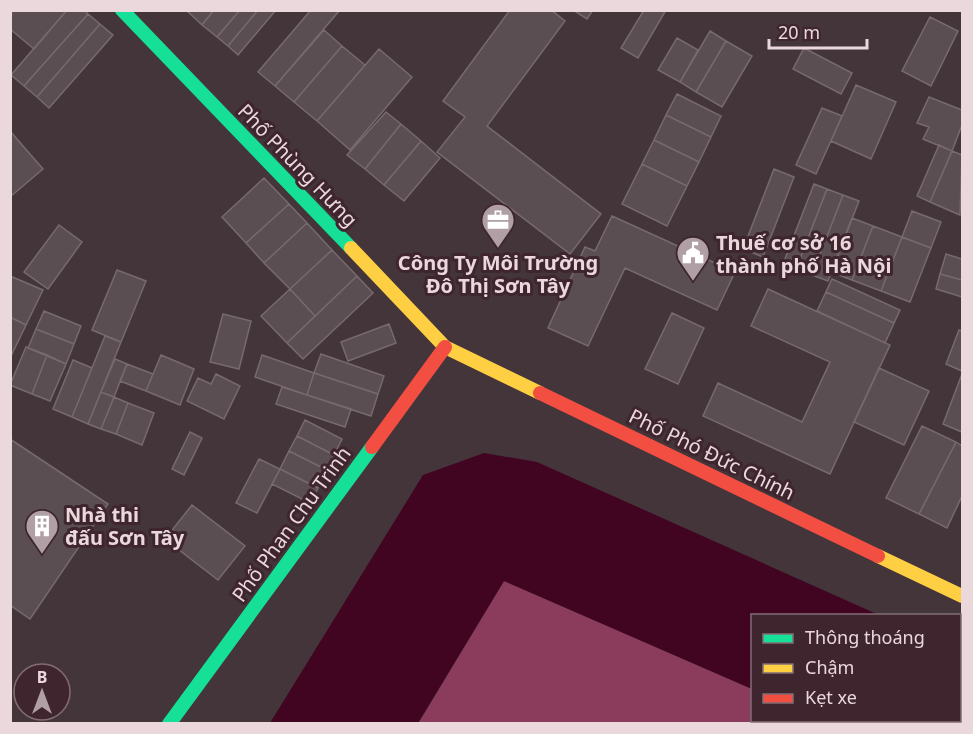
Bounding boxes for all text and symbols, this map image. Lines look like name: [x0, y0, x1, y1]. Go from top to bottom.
scale bar: [769, 12, 866, 50]
text: 20 m: [778, 20, 820, 44]
street label: Phố Phùng Hưng: [232, 98, 364, 232]
office icon: Công Ty Môi Trường Đô Thị Sơn Tây: [480, 202, 516, 249]
place label: Thuế cơ sở 16 thành phố Hà Nội: [716, 229, 891, 279]
public building icon: Thuế cơ sở 16 thành phố Hà Nội: [675, 235, 711, 282]
place label: Công Ty Môi Trường Đô Thị Sơn Tây: [398, 249, 598, 299]
street label: Phố Phó Đức Chính: [625, 402, 799, 506]
street label: Phố Phan Chu Trinh: [225, 441, 357, 607]
place label: Nhà thi đấu Sơn Tây: [65, 501, 185, 551]
building icon: Nhà thi đấu Sơn Tây: [24, 508, 60, 555]
legend: [751, 614, 961, 722]
text: Thông thoáng: [805, 625, 925, 649]
text: Chậm: [805, 655, 854, 679]
north arrow: [12, 662, 72, 722]
text: B: [37, 666, 47, 688]
text: Kẹt xe: [805, 685, 857, 709]

